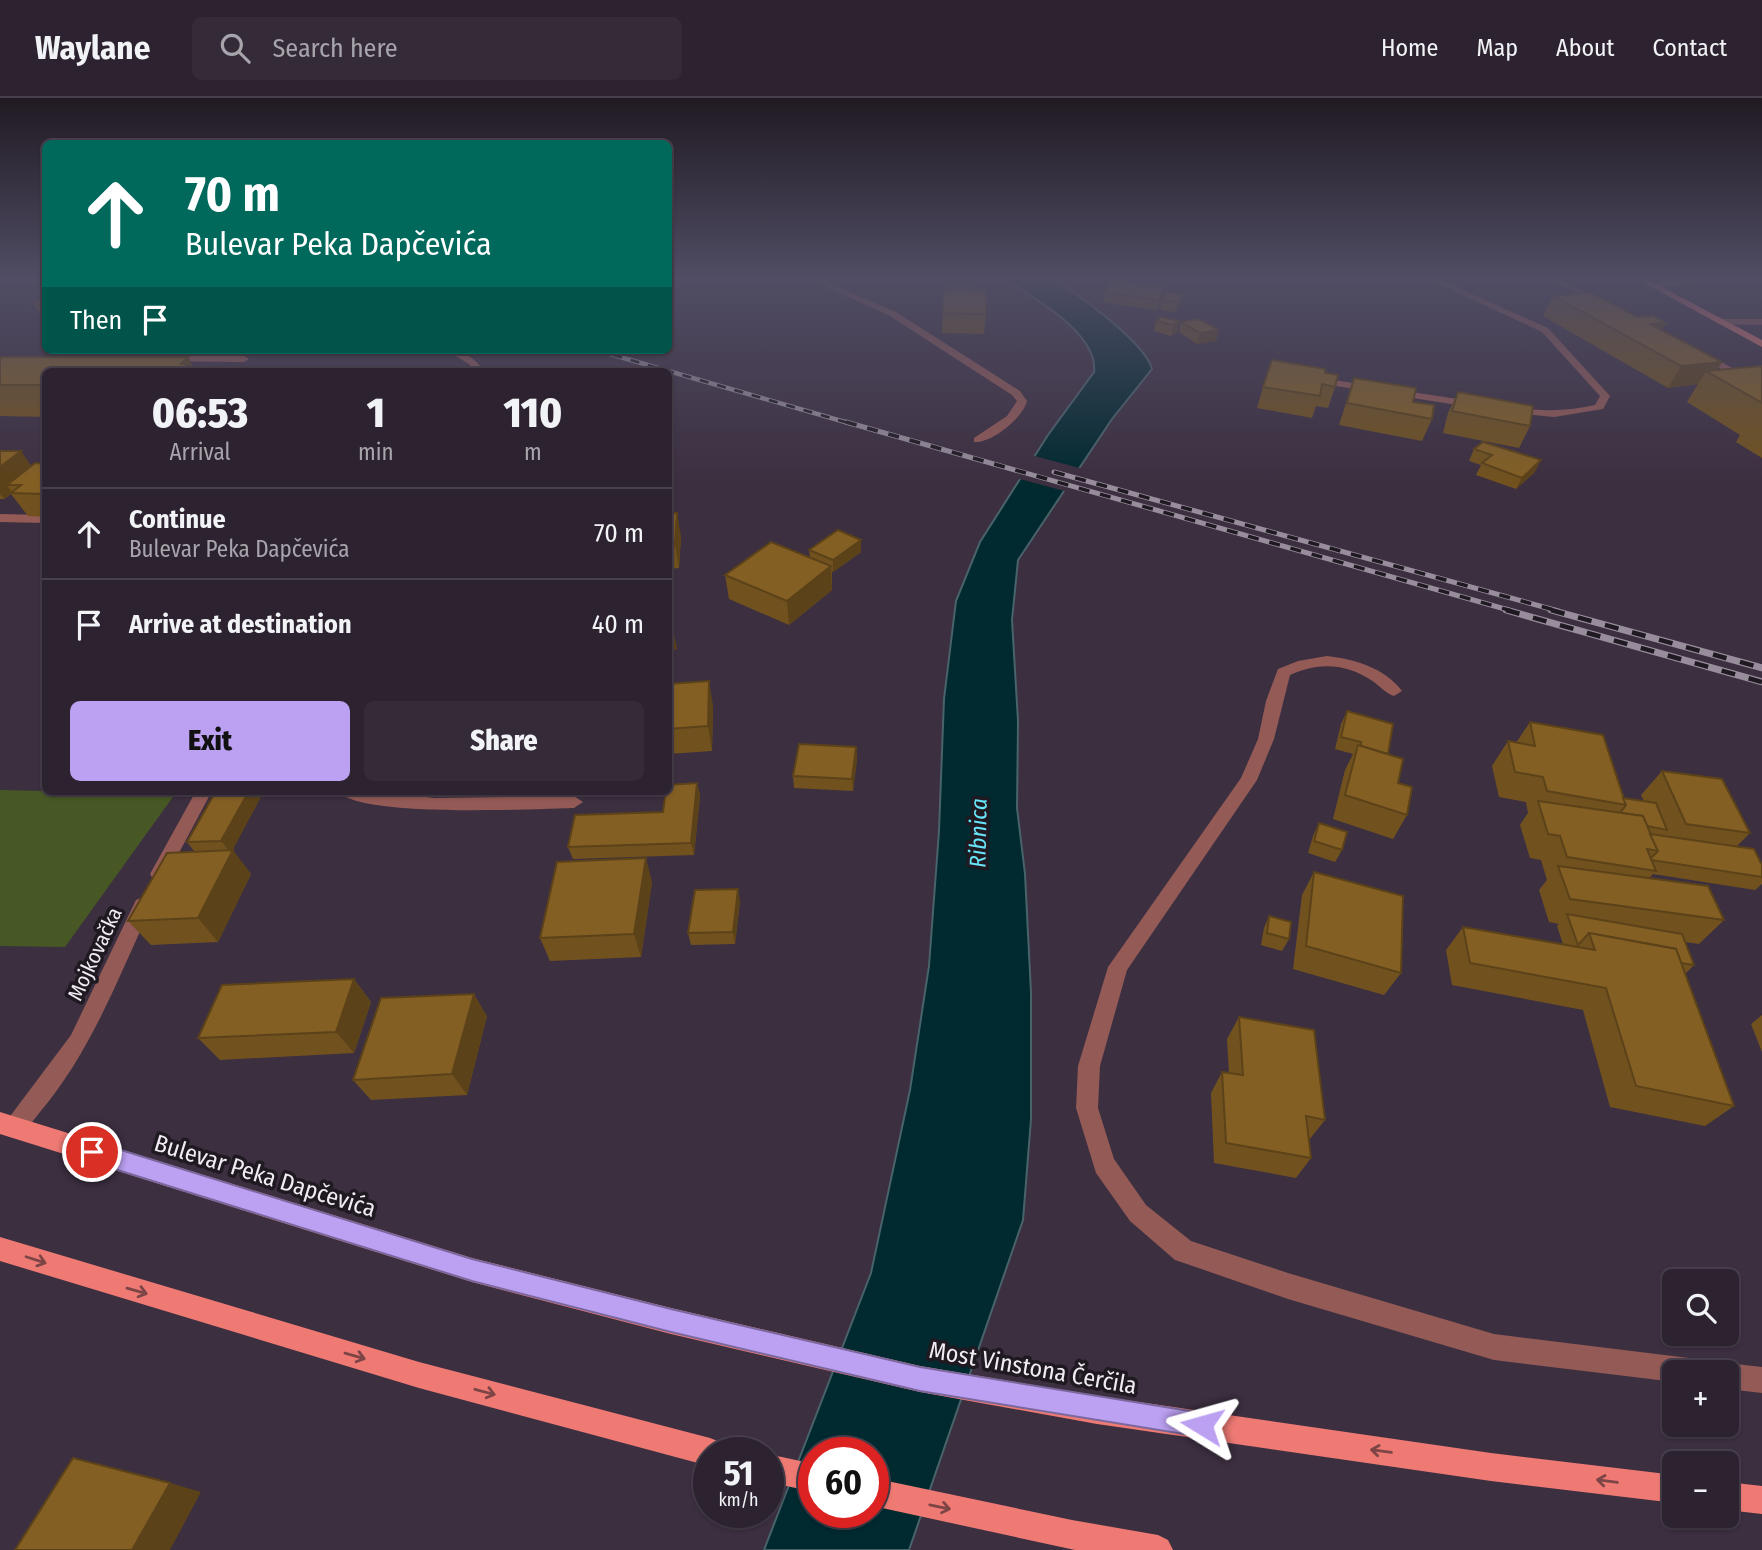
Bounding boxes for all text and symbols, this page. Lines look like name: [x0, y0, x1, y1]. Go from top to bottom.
search box: [192, 17, 682, 80]
text: Waylane: [35, 28, 150, 68]
icon: search: [216, 29, 254, 67]
text: Search here: [272, 33, 398, 64]
text: Home: [1381, 34, 1438, 62]
text: Map: [1476, 34, 1518, 62]
text: About: [1556, 34, 1614, 62]
text: Contact: [1652, 34, 1727, 62]
text: 70 m: [185, 165, 280, 224]
icon: ahead: [70, 168, 161, 259]
text: Bulevar Peka Dapčevića: [185, 225, 492, 263]
icon: arrive: [136, 301, 174, 339]
text: Then: [70, 305, 122, 336]
text: 06:53: [152, 388, 248, 438]
text: 1: [367, 388, 385, 438]
text: 110: [503, 388, 562, 438]
text: Arrival: [170, 438, 231, 466]
text: min: [358, 438, 394, 466]
text: m: [524, 438, 542, 466]
text: Continue: [129, 504, 226, 535]
icon: ahead: [70, 515, 108, 553]
text: 70 m: [594, 518, 644, 549]
text: Bulevar Peka Dapčevića: [129, 535, 349, 563]
icon: arrive: [70, 606, 108, 644]
text: Arrive at destination: [129, 609, 352, 640]
text: 40 m: [592, 609, 644, 640]
button: Exit: [70, 701, 350, 781]
button: Share: [364, 701, 644, 781]
water label: Ribnica: [963, 798, 993, 868]
street label: Mojkovačka: [62, 903, 128, 1005]
pin: [62, 1122, 122, 1182]
street label: Bulevar Peka Dapčevića: [151, 1129, 379, 1223]
icon: arrive: [73, 1133, 111, 1171]
one-way arrow: [24, 1255, 46, 1267]
map controls: [1662, 1269, 1739, 1528]
button: search: [1662, 1269, 1739, 1346]
one-way arrow: [126, 1286, 148, 1299]
street label: Most Vinstona Čerčila: [927, 1335, 1139, 1400]
one-way arrow: [344, 1350, 366, 1363]
button: +: [1662, 1360, 1739, 1437]
one-way arrow: [474, 1386, 496, 1399]
position arrow: [1165, 1388, 1239, 1462]
speed limit sign: 60: [798, 1437, 889, 1528]
one-way arrow: [1371, 1444, 1393, 1457]
button: −: [1662, 1451, 1739, 1528]
text: 51: [723, 1452, 754, 1494]
one-way arrow: [1596, 1475, 1619, 1488]
text: km/h: [718, 1489, 759, 1511]
one-way arrow: [928, 1501, 951, 1515]

